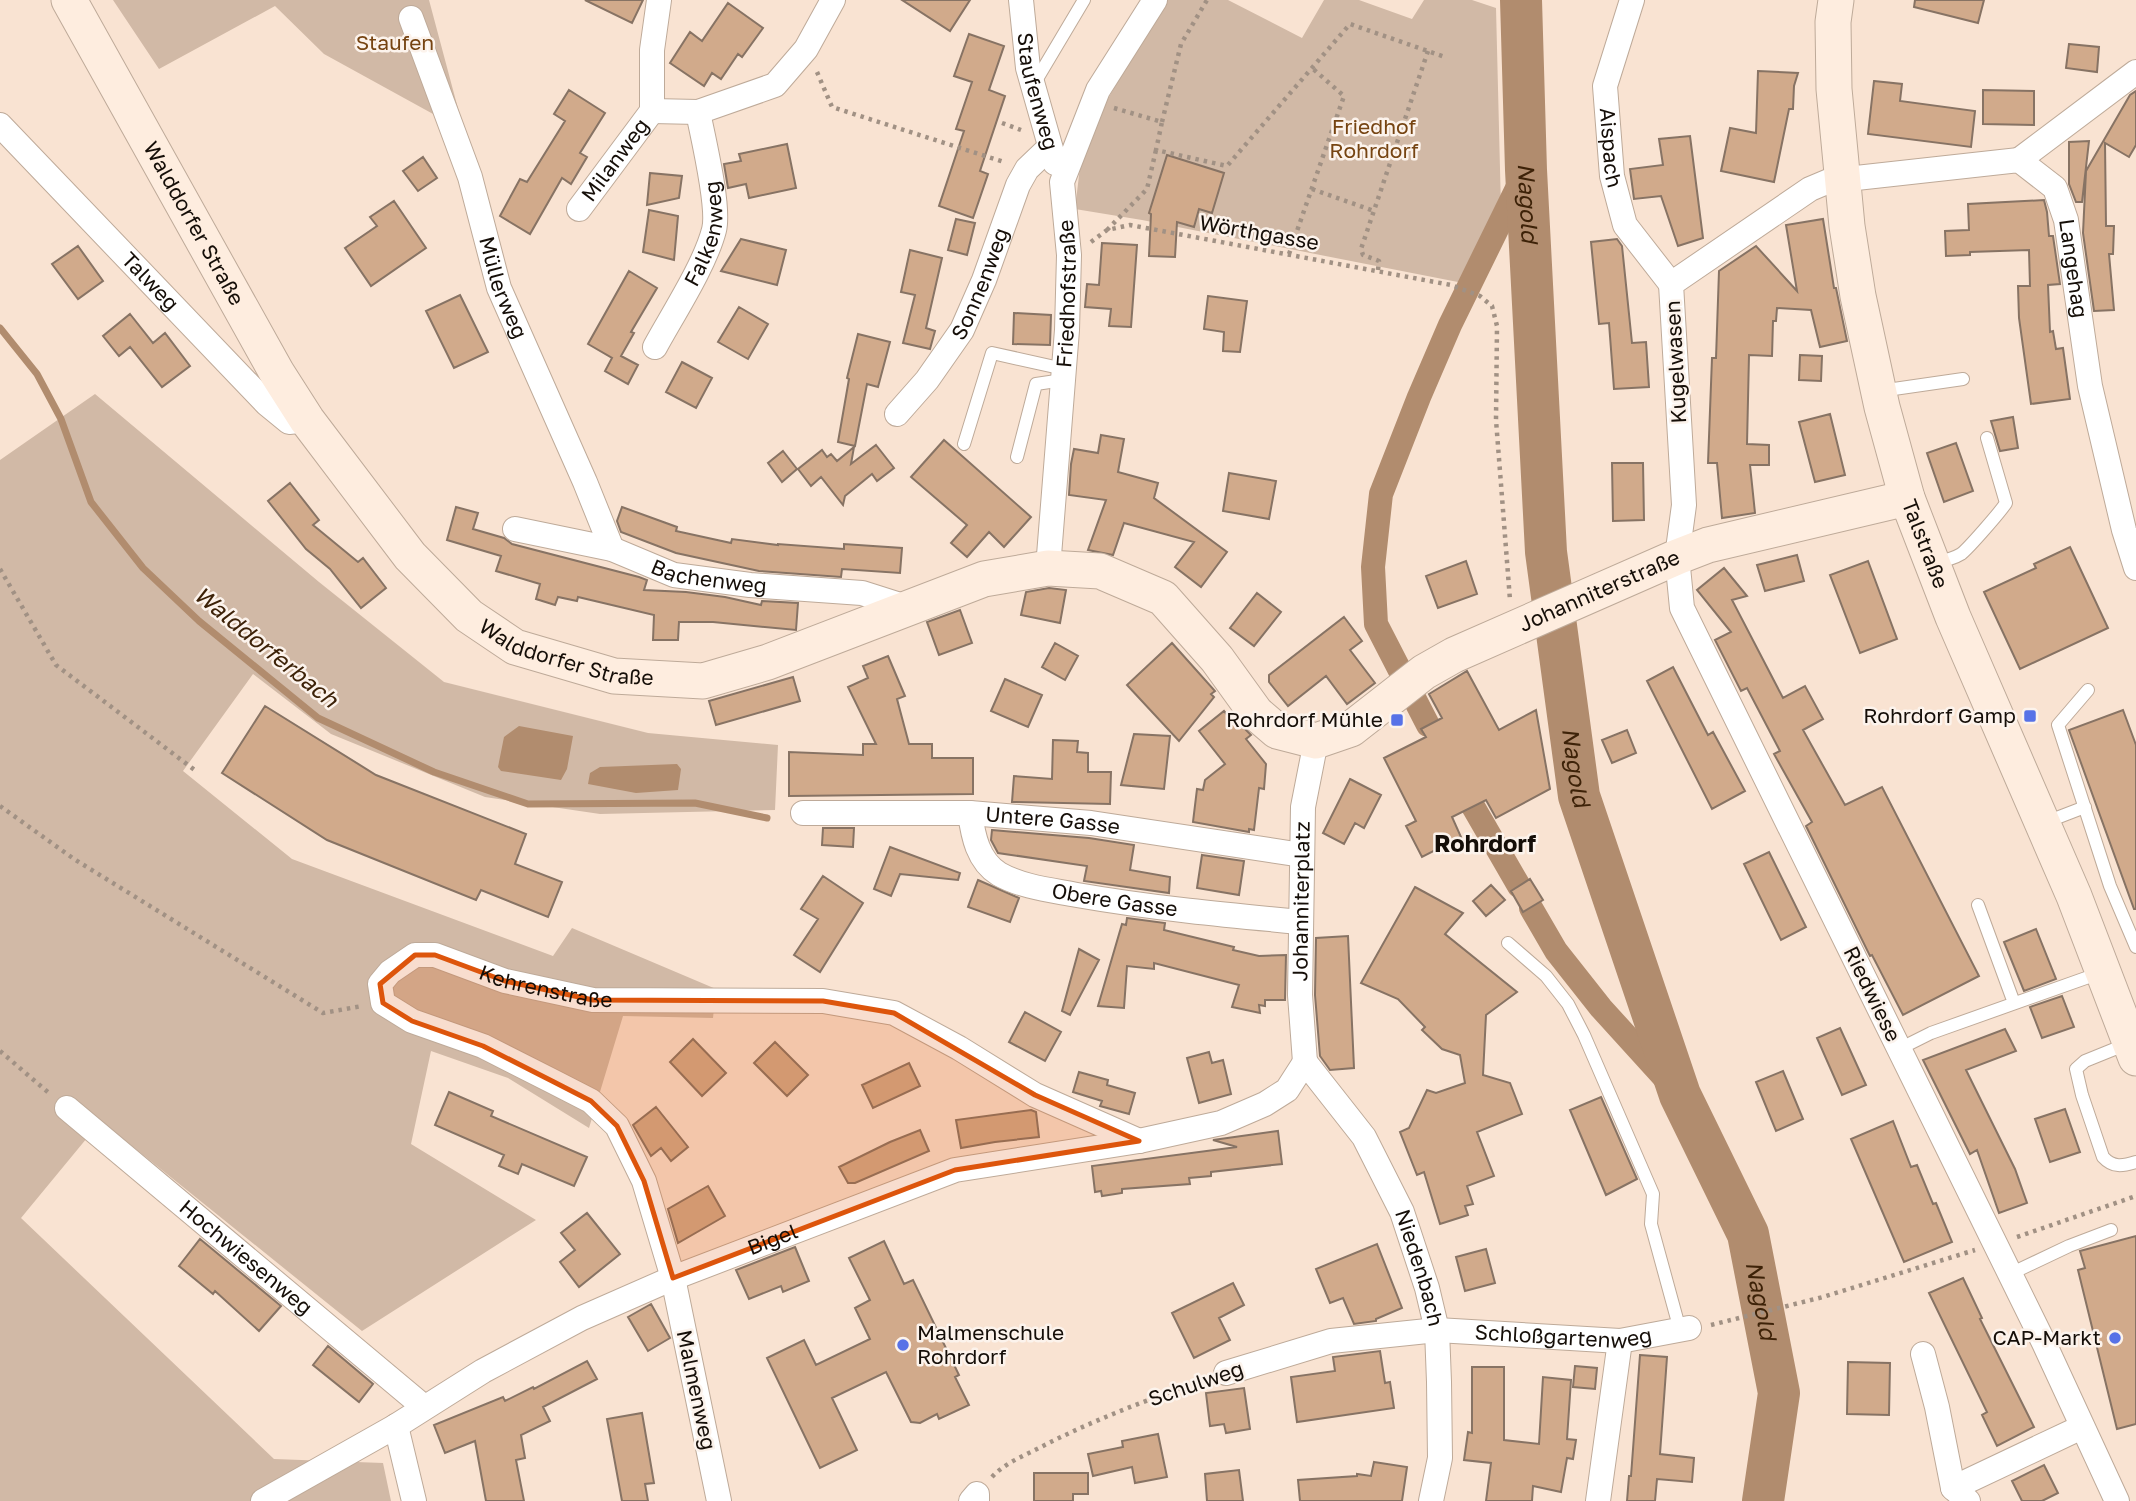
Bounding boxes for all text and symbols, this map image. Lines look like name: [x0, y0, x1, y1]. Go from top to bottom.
park label: Staufen: [356, 29, 434, 55]
street label: Staufenweg: [1012, 31, 1065, 153]
street label: Aispach: [1595, 107, 1629, 190]
street label: Milanweg: [575, 113, 654, 206]
park label: Friedhof Rohrdorf: [1329, 113, 1419, 163]
street label: Walddorfer Straße: [138, 137, 251, 310]
water label: Nagold: [1513, 162, 1545, 246]
street label: Falkenweg: [678, 179, 727, 290]
street label: Wörthgasse: [1197, 209, 1321, 255]
street label: Langehag: [2054, 217, 2094, 320]
street label: Friedhofstraße: [1050, 219, 1081, 369]
street label: Sonnenweg: [945, 224, 1014, 345]
street label: Müllerweg: [474, 233, 534, 342]
street label: Talweg: [117, 246, 185, 316]
street label: Kugelwasen: [1659, 300, 1691, 424]
street label: Talstraße: [1897, 495, 1955, 592]
street label: Johanniterstraße: [1515, 543, 1684, 637]
street label: Bachenweg: [647, 553, 768, 598]
water label: Walddorferbach: [189, 580, 345, 713]
street label: Walddorfer Straße: [474, 613, 654, 690]
place label: Rohrdorf Gamp: [1863, 702, 2016, 728]
place label: Rohrdorf Mühle: [1226, 706, 1383, 732]
marker: Rohrdorf Gamp: [2022, 708, 2038, 724]
marker: Rohrdorf Mühle: [1389, 712, 1405, 728]
water label: Nagold: [1557, 726, 1598, 813]
street label: Untere Gasse: [984, 800, 1122, 839]
street label: Johanniterplatz: [1286, 821, 1315, 981]
district label: Rohrdorf: [1434, 828, 1536, 857]
street label: Obere Gasse: [1050, 877, 1179, 921]
street label: Riedwiese: [1839, 942, 1907, 1046]
street label: Kehrenstraße: [476, 959, 612, 1012]
street label: Hochwiesenweg: [174, 1194, 318, 1320]
street label: Niedenbach: [1390, 1206, 1450, 1329]
street label: Bigel: [744, 1218, 801, 1260]
water label: Nagold: [1741, 1259, 1784, 1345]
street label: Schloßgartenweg: [1474, 1318, 1654, 1353]
place label: Malmenschule Rohrdorf: [917, 1319, 1064, 1369]
place label: CAP-Markt: [1993, 1324, 2101, 1350]
street label: Malmenweg: [672, 1327, 722, 1452]
marker: CAP-Markt: [2107, 1330, 2123, 1346]
marker: Malmenschule Rohrdorf: [895, 1337, 911, 1353]
street label: Schulweg: [1145, 1355, 1247, 1411]

